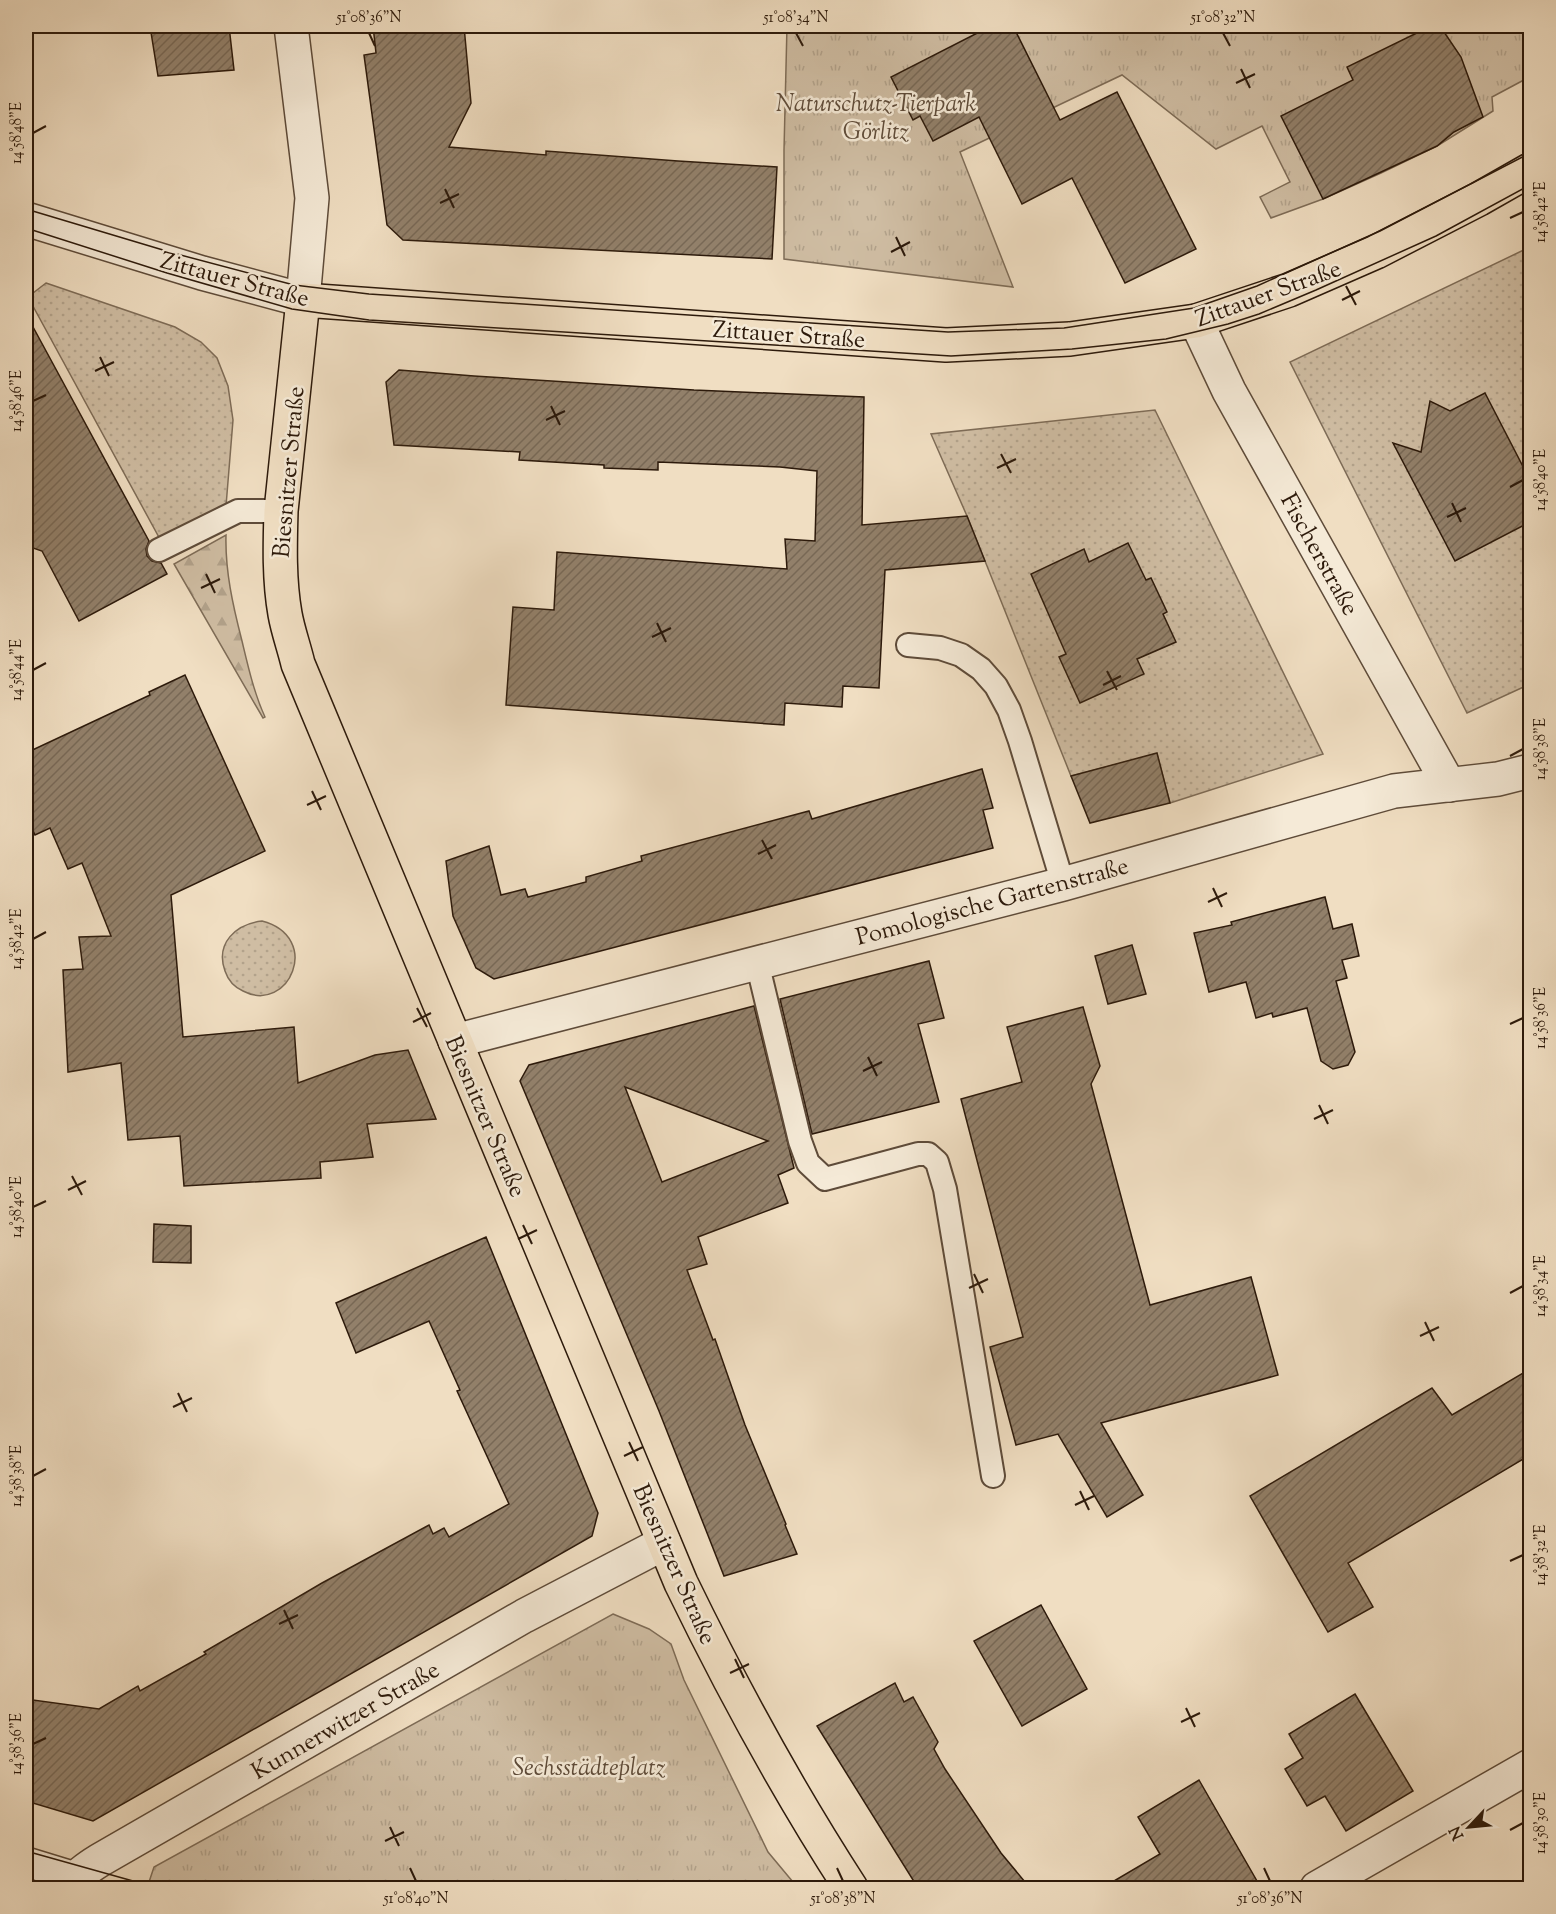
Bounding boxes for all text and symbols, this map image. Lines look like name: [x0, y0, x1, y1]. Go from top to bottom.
text: 51°08'36"N: [335, 8, 402, 29]
text: 51°08'34"N: [762, 8, 829, 29]
text: 51°08'32"N: [1190, 8, 1255, 29]
park label: Naturschutz-Tierpark Görlitz: [776, 88, 976, 150]
text: 14°58'48"E: [7, 102, 28, 164]
text: 14°58'42"E: [1531, 181, 1552, 243]
street label: Zittauer Straße: [156, 245, 313, 317]
street label: Zittauer Straße: [1191, 253, 1346, 337]
street label: Zittauer Straße: [711, 314, 866, 358]
text: 14°58'46"E: [7, 370, 28, 432]
street label: Biesnitzer Straße: [266, 385, 314, 559]
text: 14°58'40"E: [1531, 449, 1552, 511]
street label: Fischerstraße: [1271, 487, 1366, 622]
text: 14°58'44"E: [7, 639, 28, 701]
text: 14°58'38"E: [1531, 718, 1552, 780]
street label: Pomologische Gartenstraße: [852, 850, 1133, 956]
text: 14°58'42"E: [7, 908, 28, 970]
text: 14°58'36"E: [1531, 987, 1552, 1049]
street label: Biesnitzer Straße: [435, 1031, 533, 1203]
text: 14°58'40"E: [7, 1176, 28, 1238]
text: 14°58'34"E: [1531, 1255, 1552, 1317]
text: 14°58'38"E: [7, 1445, 28, 1507]
street label: Biesnitzer Straße: [623, 1479, 724, 1650]
text: 14°58'32"E: [1531, 1524, 1552, 1586]
street label: Kunnerwitzer Straße: [246, 1654, 446, 1790]
text: 14°58'36"E: [7, 1713, 28, 1775]
park label: Sechsstädteplatz: [513, 1752, 666, 1786]
text: 14°58'30"E: [1531, 1792, 1552, 1854]
north arrow: [1439, 1797, 1499, 1857]
text: N: [1445, 1821, 1471, 1843]
text: 51°08'40"N: [382, 1889, 449, 1910]
text: 51°08'38"N: [809, 1889, 876, 1910]
text: 51°08'36"N: [1236, 1889, 1303, 1910]

